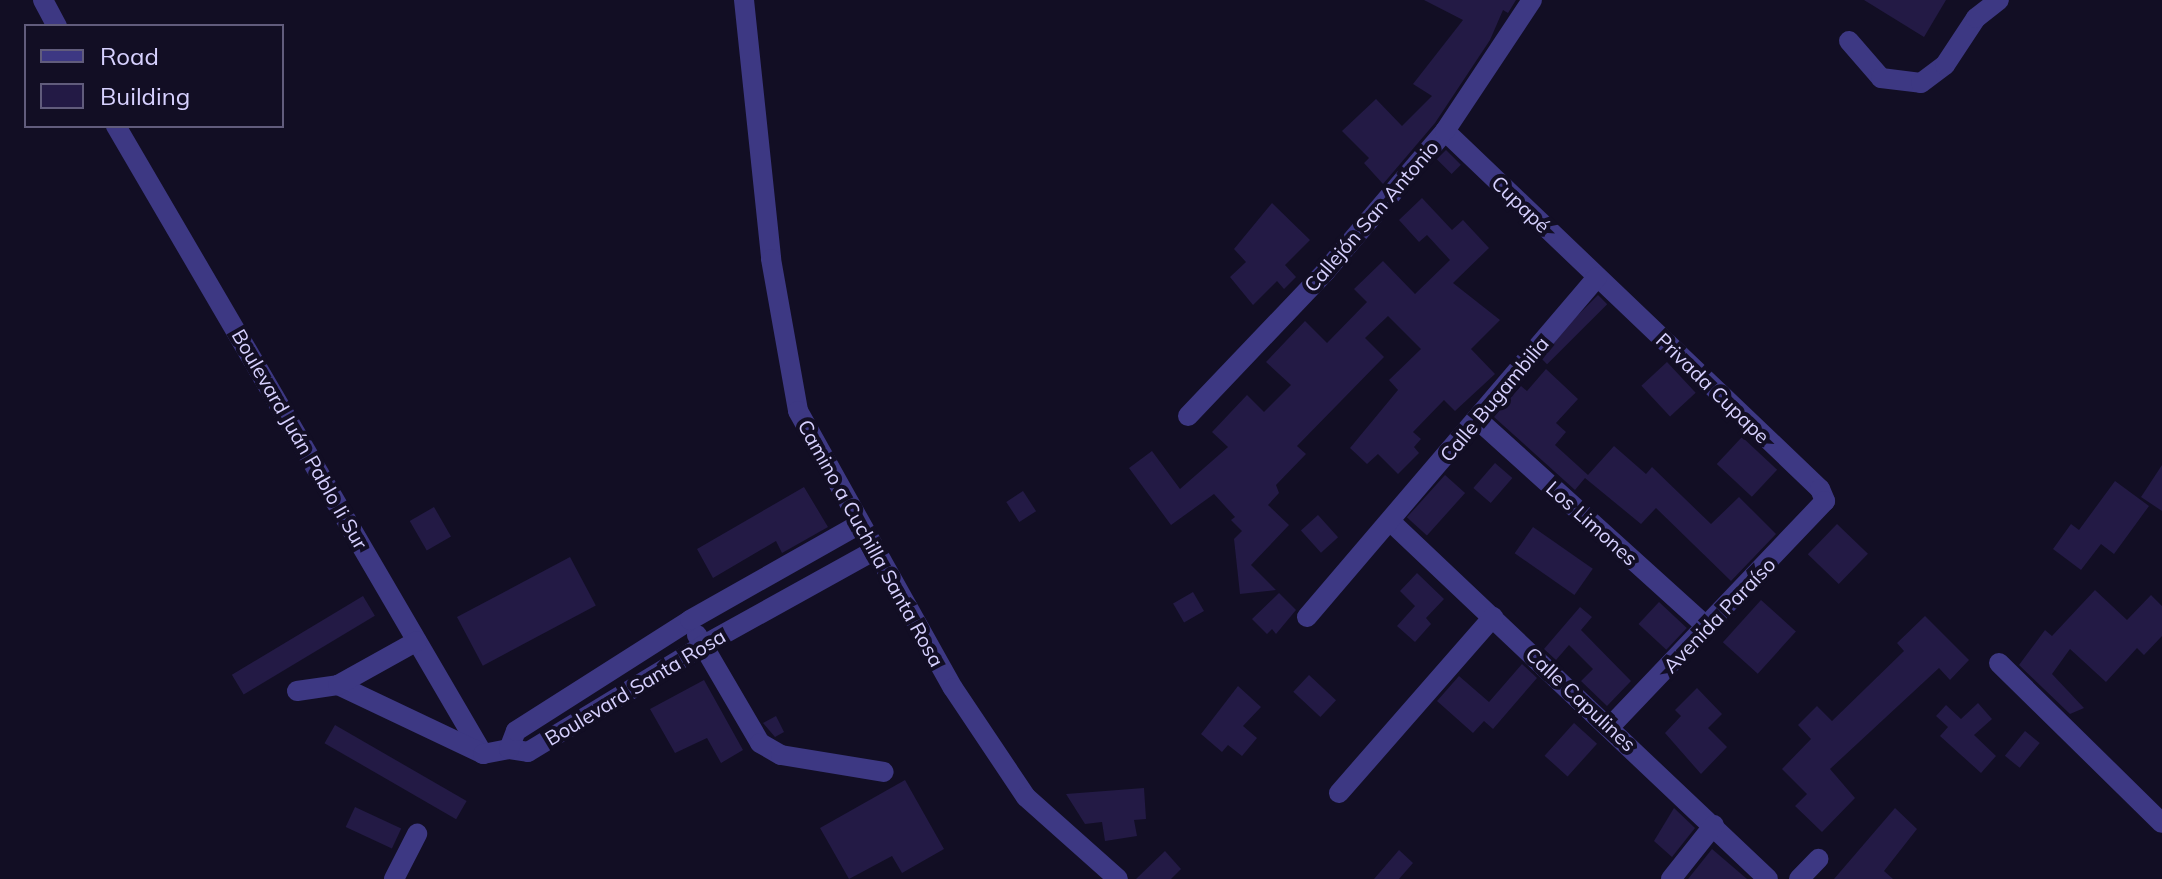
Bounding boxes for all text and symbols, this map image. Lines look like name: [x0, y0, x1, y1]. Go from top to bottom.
legend: [24, 24, 284, 128]
text: Road: [100, 41, 159, 71]
text: Building: [100, 81, 190, 111]
street label: Callejón San Antonio: [1299, 135, 1443, 297]
street label: Cupapé: [1487, 170, 1555, 238]
street label: Boulevard Juán Pablo Ii Sur: [227, 325, 373, 553]
street label: Privada Cupape: [1651, 328, 1775, 448]
street label: Calle Bugambilia: [1435, 332, 1553, 466]
street label: Camino a Cuchilla Santa Rosa: [793, 415, 949, 671]
street label: Los Limones: [1541, 476, 1643, 570]
street label: Avenida Paraíso: [1658, 552, 1780, 678]
street label: Boulevard Santa Rosa: [540, 624, 730, 750]
street label: Calle Capulines: [1521, 642, 1641, 756]

